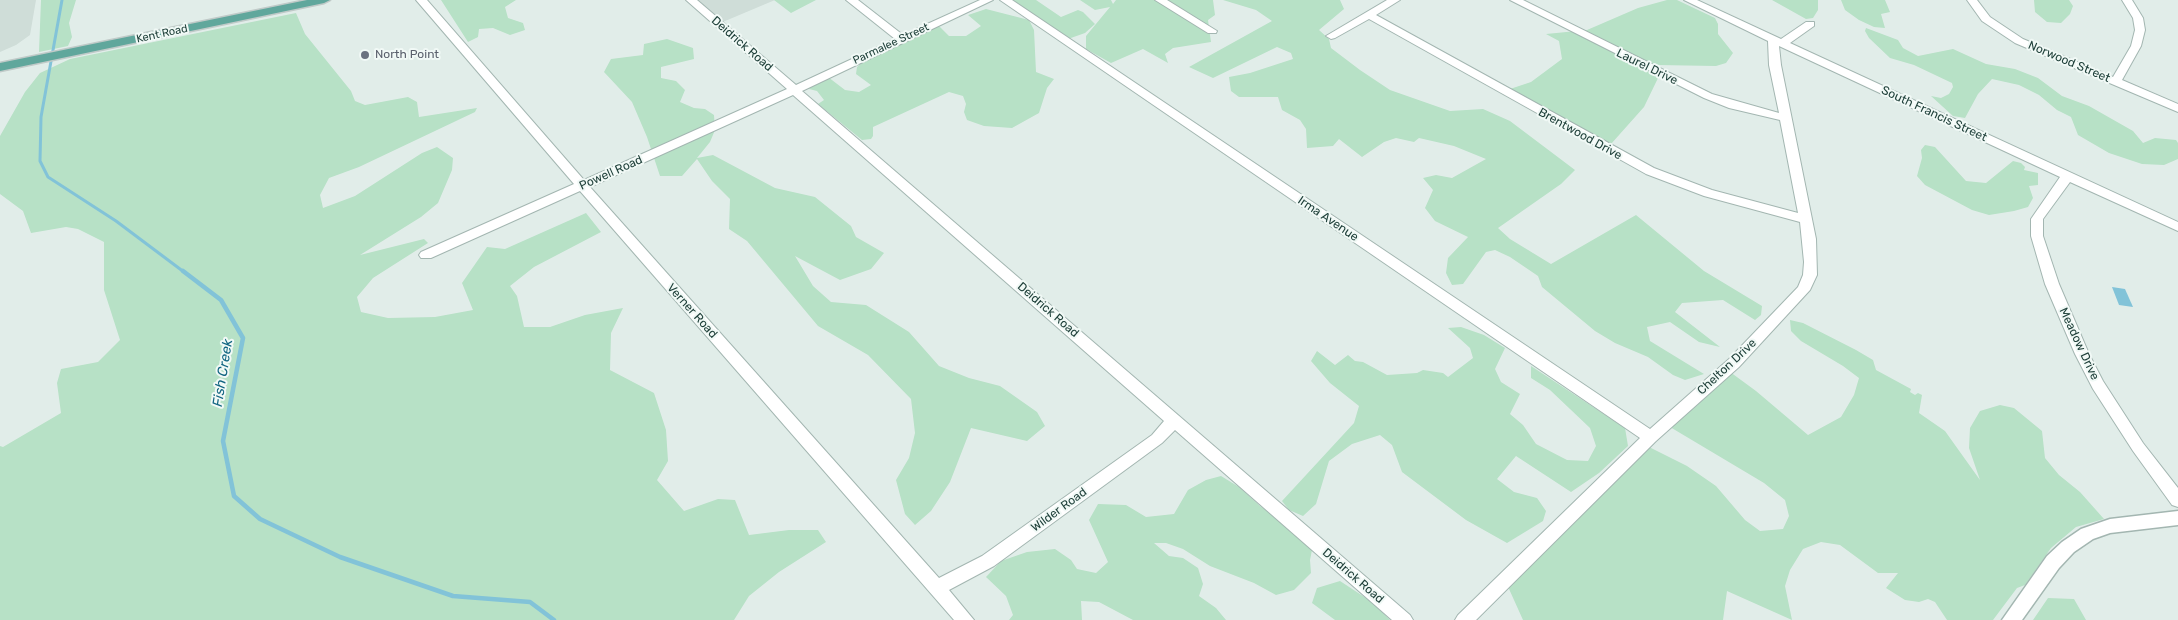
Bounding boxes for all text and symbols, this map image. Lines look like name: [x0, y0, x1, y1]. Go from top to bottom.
street label: Deidrick Road: [708, 13, 776, 75]
street label: Parmalee Street: [851, 21, 931, 67]
street label: Kent Road: [135, 22, 189, 46]
street label: Norwood Street: [2026, 38, 2112, 86]
street label: Laurel Drive: [1614, 46, 1680, 88]
place label: North Point: [375, 48, 439, 62]
marker: North Point: [359, 49, 371, 61]
street label: South Francis Street: [1879, 83, 1989, 145]
street label: Brentwood Drive: [1536, 105, 1624, 163]
street label: Powell Road: [577, 153, 645, 193]
street label: Irma Avenue: [1295, 193, 1361, 245]
street label: Deidrick Road: [1014, 279, 1082, 341]
street label: Verner Road: [664, 281, 720, 341]
street label: Meadow Drive: [2056, 306, 2102, 382]
street label: Chelton Drive: [1694, 336, 1760, 398]
water label: Fish Creek: [209, 338, 237, 408]
street label: Wilder Road: [1028, 485, 1090, 535]
street label: Deidrick Road: [1319, 545, 1387, 607]

